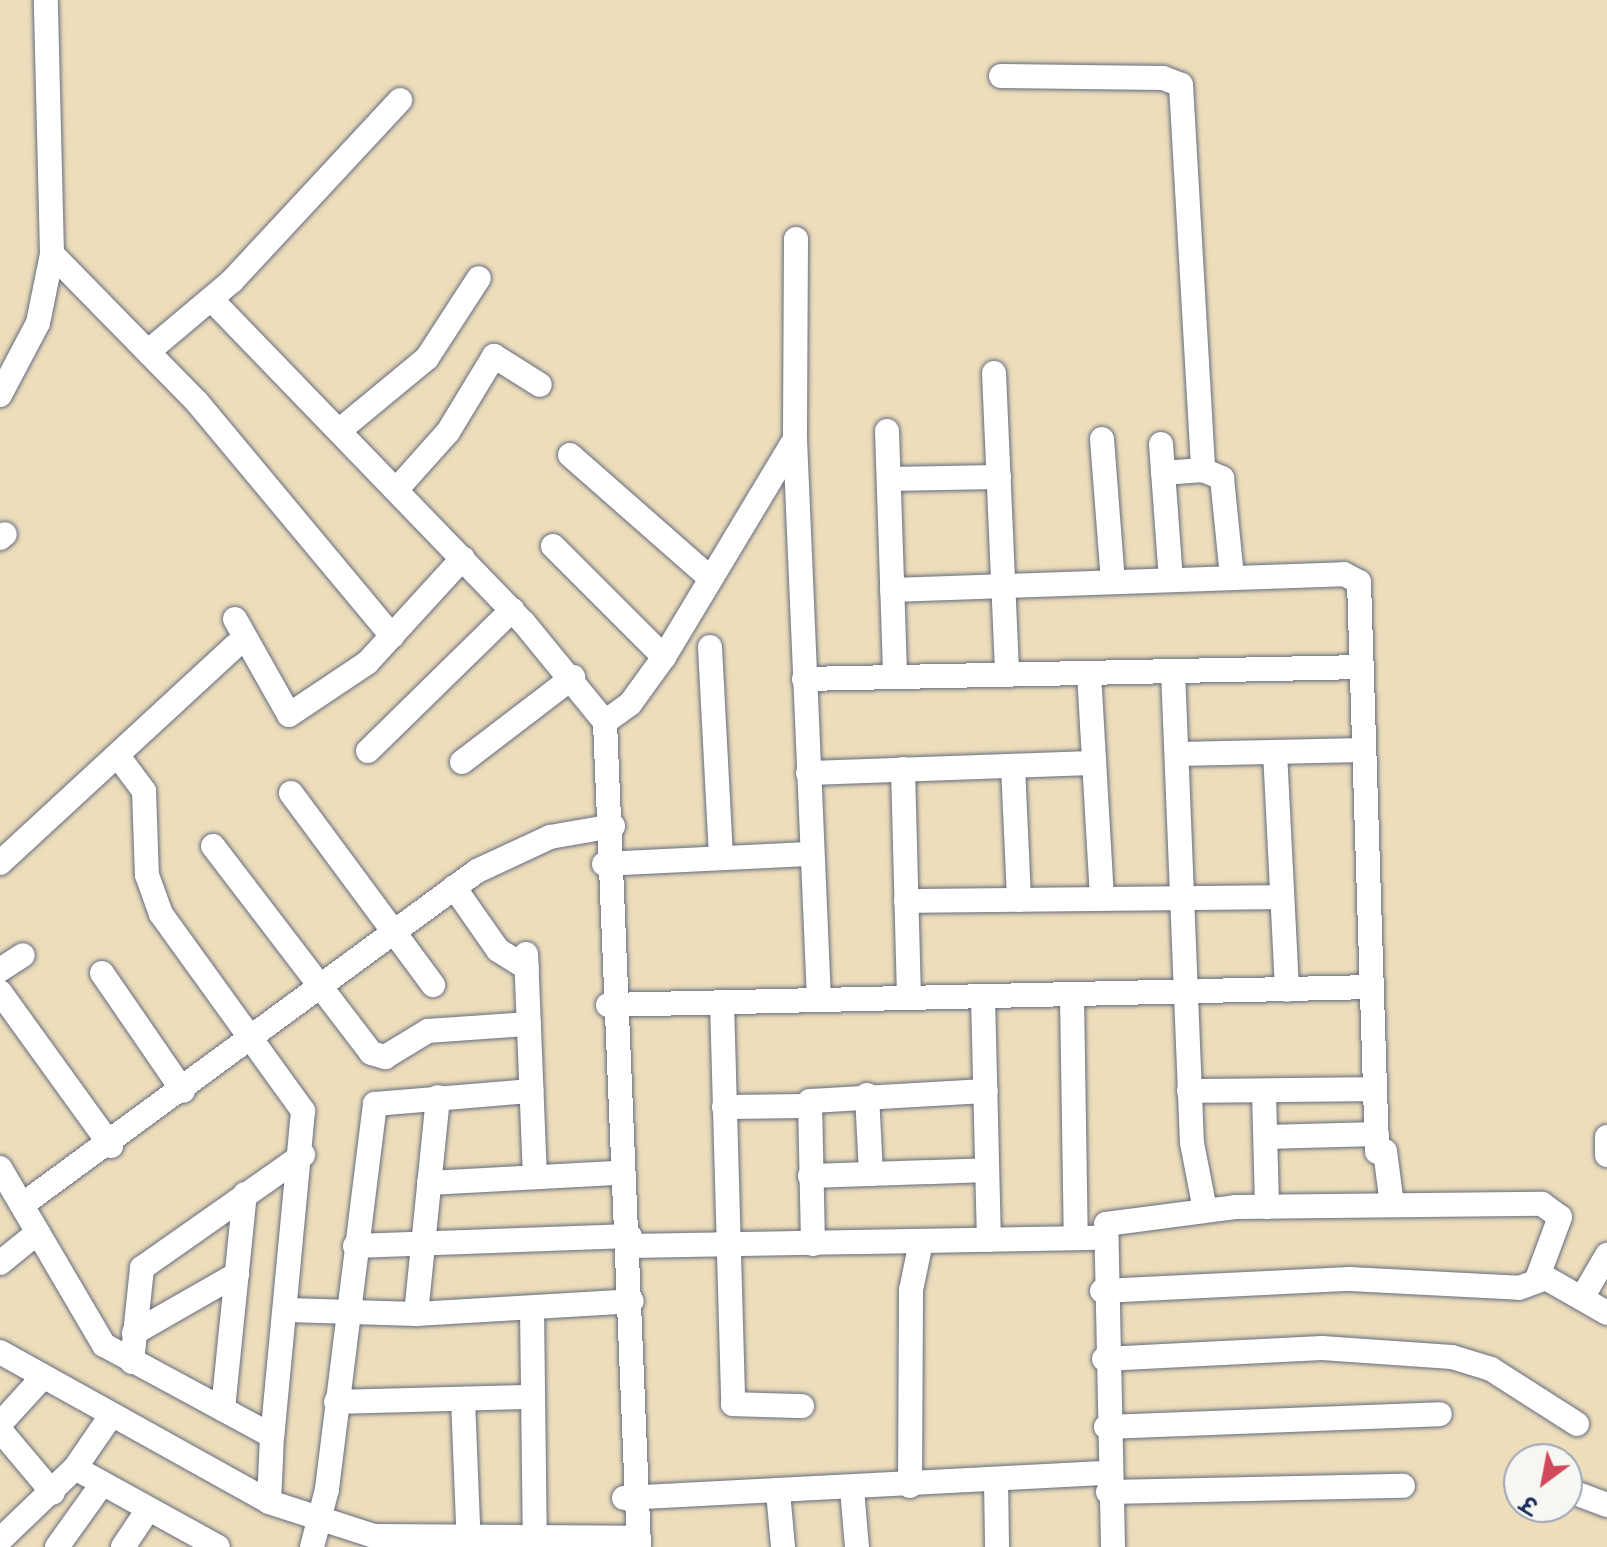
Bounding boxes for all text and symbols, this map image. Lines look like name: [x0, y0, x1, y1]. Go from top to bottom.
north arrow: [1503, 1443, 1583, 1523]
text: उ: [1518, 1487, 1544, 1517]

